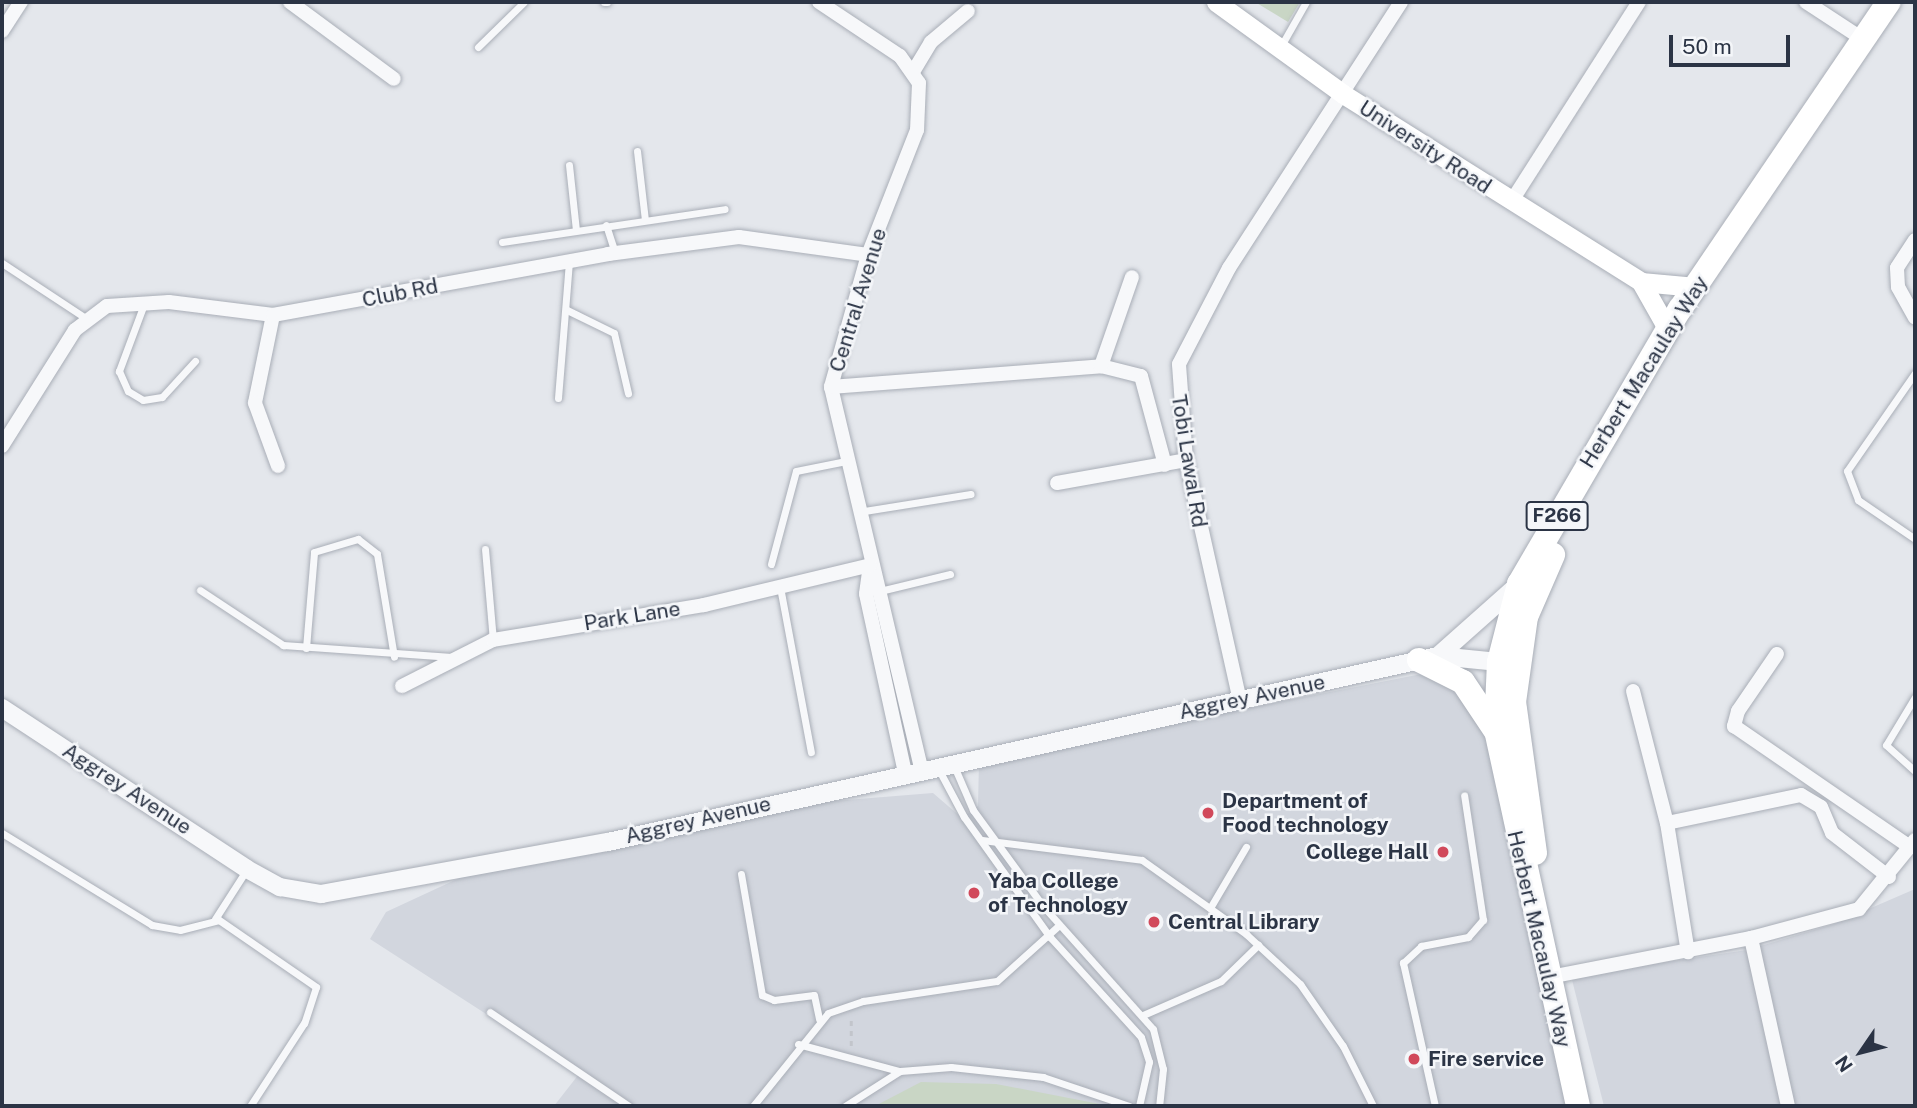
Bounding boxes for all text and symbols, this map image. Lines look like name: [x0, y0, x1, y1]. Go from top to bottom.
scale bar: [1672, 21, 1793, 65]
text: 50 m: [1682, 34, 1732, 59]
street label: University Road: [1354, 95, 1496, 199]
street label: Central Avenue: [824, 225, 892, 375]
street label: Herbert Macaulay Way: [1574, 271, 1714, 473]
street label: Club Rd: [360, 273, 440, 313]
street label: Tobi Lawal Rd: [1166, 393, 1212, 529]
road number: F266: [1526, 500, 1588, 531]
street label: Park Lane: [582, 596, 682, 636]
street label: Aggrey Avenue: [1177, 669, 1327, 725]
street label: Aggrey Avenue: [58, 738, 196, 840]
place label: Department of Food technology: [1222, 788, 1389, 838]
street label: Aggrey Avenue: [623, 791, 773, 849]
marker: Department of Food technology: [1200, 805, 1216, 821]
street label: Herbert Macaulay Way: [1502, 828, 1576, 1050]
place label: College Hall: [1306, 839, 1429, 865]
marker: College Hall: [1435, 844, 1451, 860]
place label: Yaba College of Technology: [988, 868, 1128, 918]
marker: Yaba College of Technology: [966, 885, 982, 901]
place label: Central Library: [1168, 909, 1320, 935]
marker: Central Library: [1146, 914, 1162, 930]
north arrow: [1826, 1017, 1896, 1087]
place label: Fire service: [1428, 1046, 1544, 1072]
marker: Fire service: [1406, 1051, 1422, 1067]
text: N: [1831, 1052, 1857, 1076]

